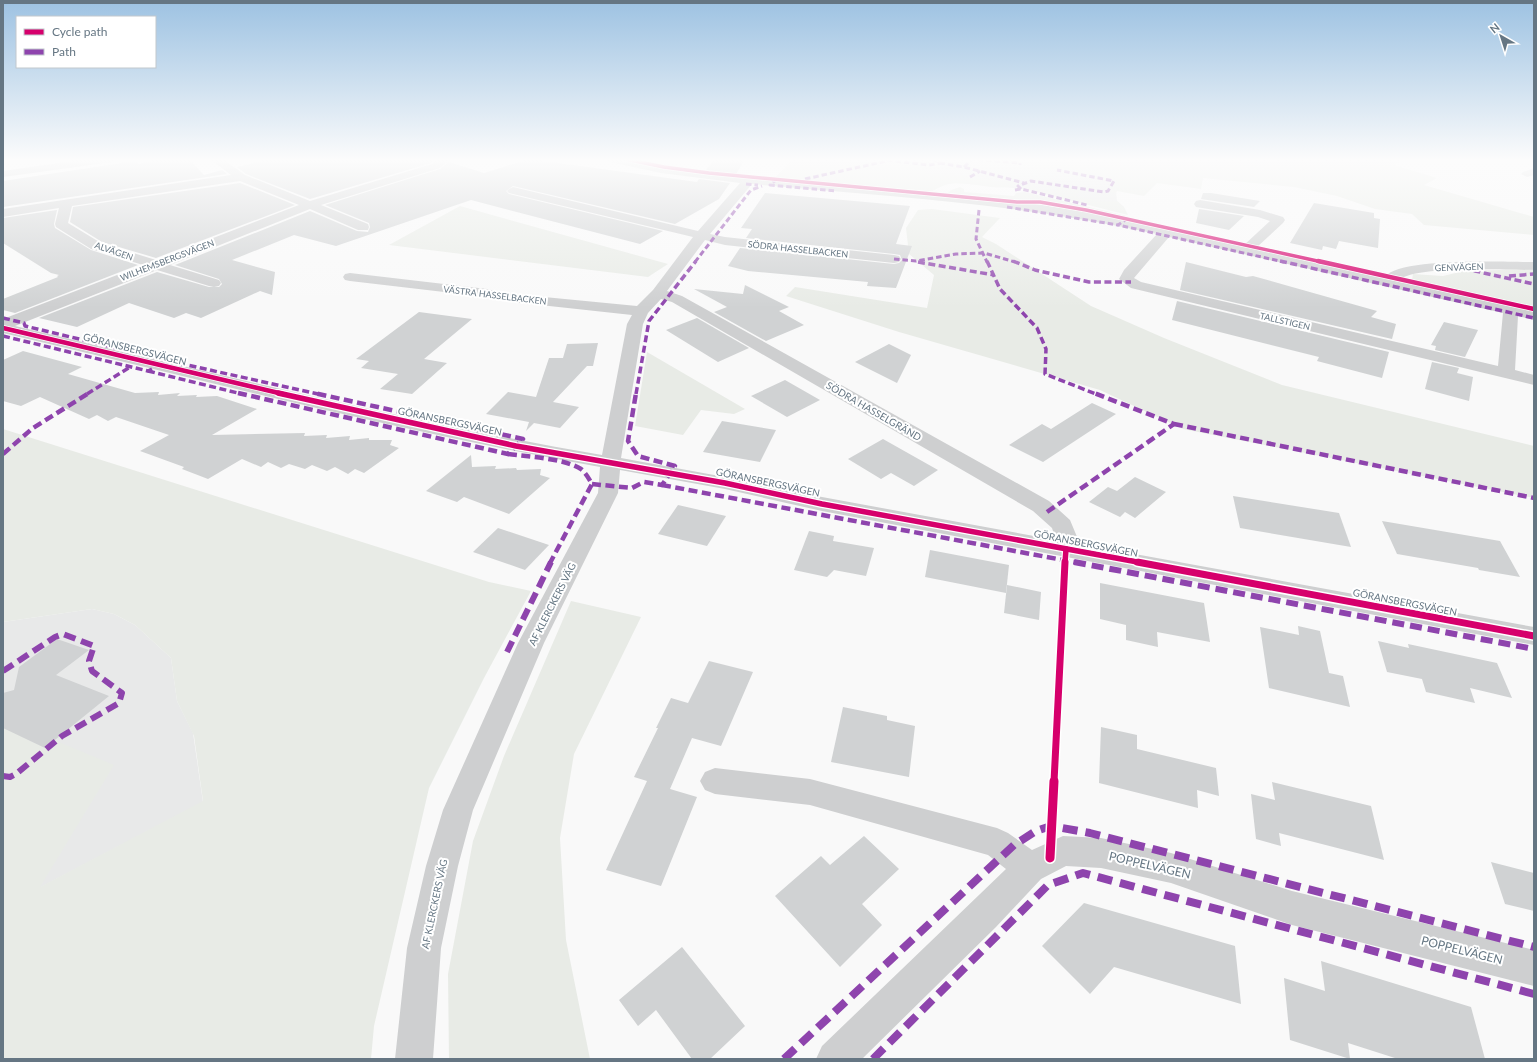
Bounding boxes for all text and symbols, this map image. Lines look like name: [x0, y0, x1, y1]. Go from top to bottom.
legend: [16, 16, 156, 68]
north arrow: [1481, 16, 1521, 56]
text: N: [1487, 20, 1502, 36]
text: Cycle path: [52, 24, 107, 39]
text: Path: [52, 44, 76, 59]
street label: WILHEMSBERGSVÄGEN: [118, 237, 216, 283]
street label: SÖDRA HASSELBACKEN: [747, 238, 849, 260]
street label: ALVÄGEN: [93, 239, 135, 263]
street label: GENVÄGEN: [1434, 261, 1484, 273]
street label: VÄSTRA HASSELBACKEN: [443, 283, 547, 307]
street label: TALLSTIGEN: [1259, 310, 1311, 332]
street label: GÖRANSBERGSVÄGEN: [82, 330, 188, 368]
street label: SÖDRA HASSELGRÄND: [824, 379, 924, 443]
street label: GÖRANSBERGSVÄGEN: [397, 404, 503, 438]
street label: GÖRANSBERGSVÄGEN: [715, 465, 821, 499]
street label: GÖRANSBERGSVÄGEN: [1033, 527, 1139, 559]
street label: AF KLERCKERS VÄG: [526, 560, 578, 648]
street label: GÖRANSBERGSVÄGEN: [1352, 586, 1458, 618]
street label: POPPELVÄGEN: [1108, 848, 1192, 882]
street label: AF KLERCKERS VÄG: [419, 858, 449, 950]
street label: POPPELVÄGEN: [1420, 933, 1504, 967]

